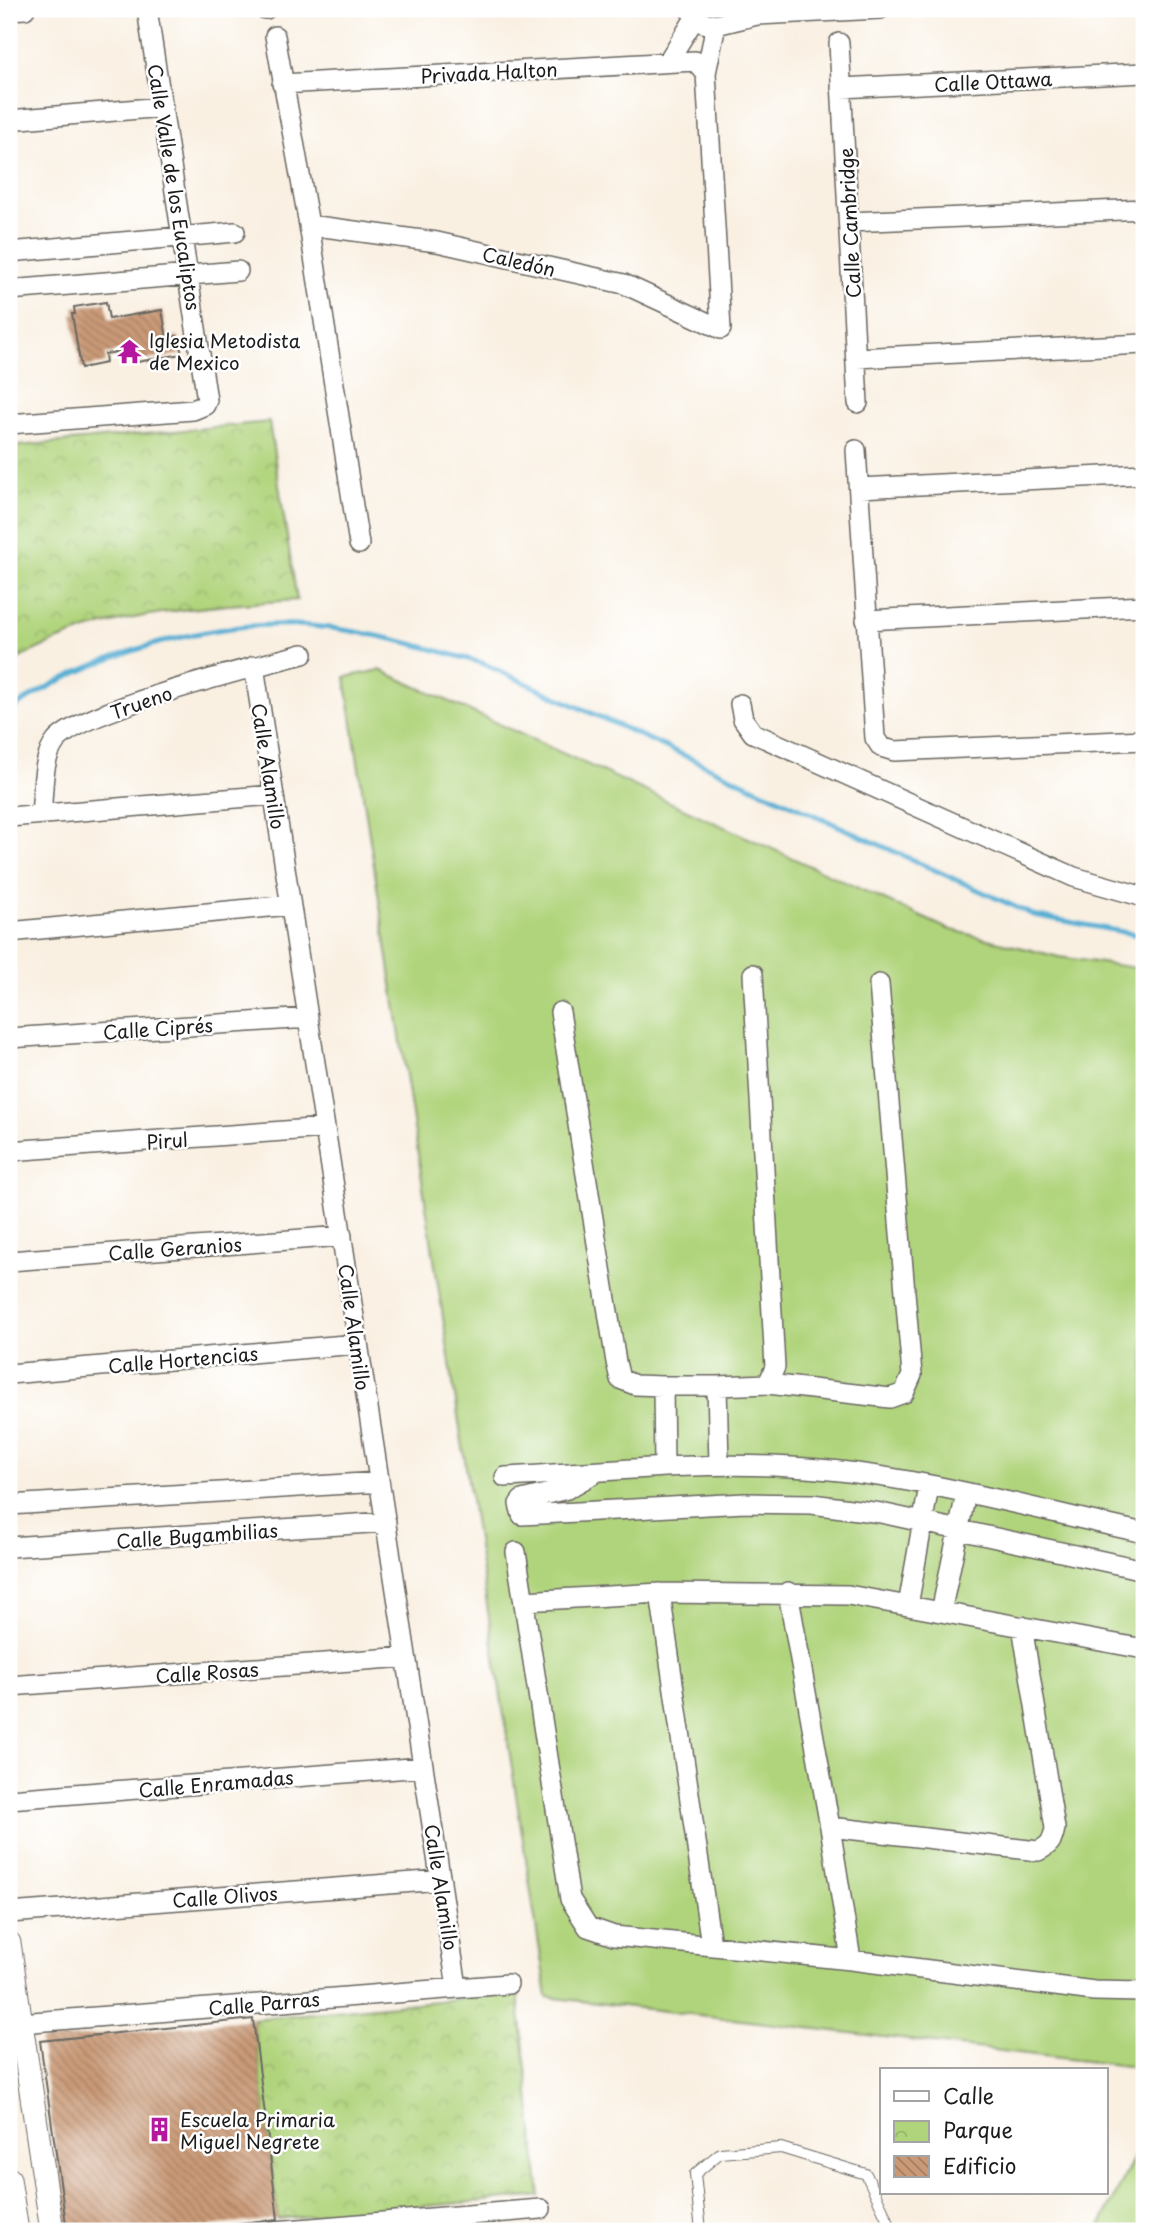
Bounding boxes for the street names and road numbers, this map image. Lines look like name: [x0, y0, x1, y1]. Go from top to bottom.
street label: Privada Halton: [420, 54, 558, 90]
street label: Calle Valle de los Eucaliptos: [142, 62, 208, 312]
street label: Calle Ottawa: [933, 64, 1053, 98]
street label: Calle Cambridge: [831, 147, 867, 299]
street label: Caledón: [480, 239, 558, 283]
street label: Trueno: [106, 678, 176, 726]
street label: Calle Alamillo: [245, 701, 293, 831]
street label: Calle Ciprés: [102, 1010, 214, 1046]
street label: Pirul: [145, 1125, 189, 1155]
street label: Calle Geranios: [107, 1229, 243, 1267]
street label: Calle Alamillo: [332, 1262, 378, 1392]
street label: Calle Hortencias: [107, 1338, 259, 1380]
street label: Calle Bugambilias: [115, 1515, 279, 1555]
street label: Calle Rosas: [155, 1654, 260, 1690]
street label: Calle Enramadas: [137, 1762, 295, 1804]
street label: Calle Alamillo: [418, 1822, 466, 1952]
street label: Calle Olivos: [171, 1878, 279, 1914]
street label: Calle Parras: [207, 1984, 321, 2022]

